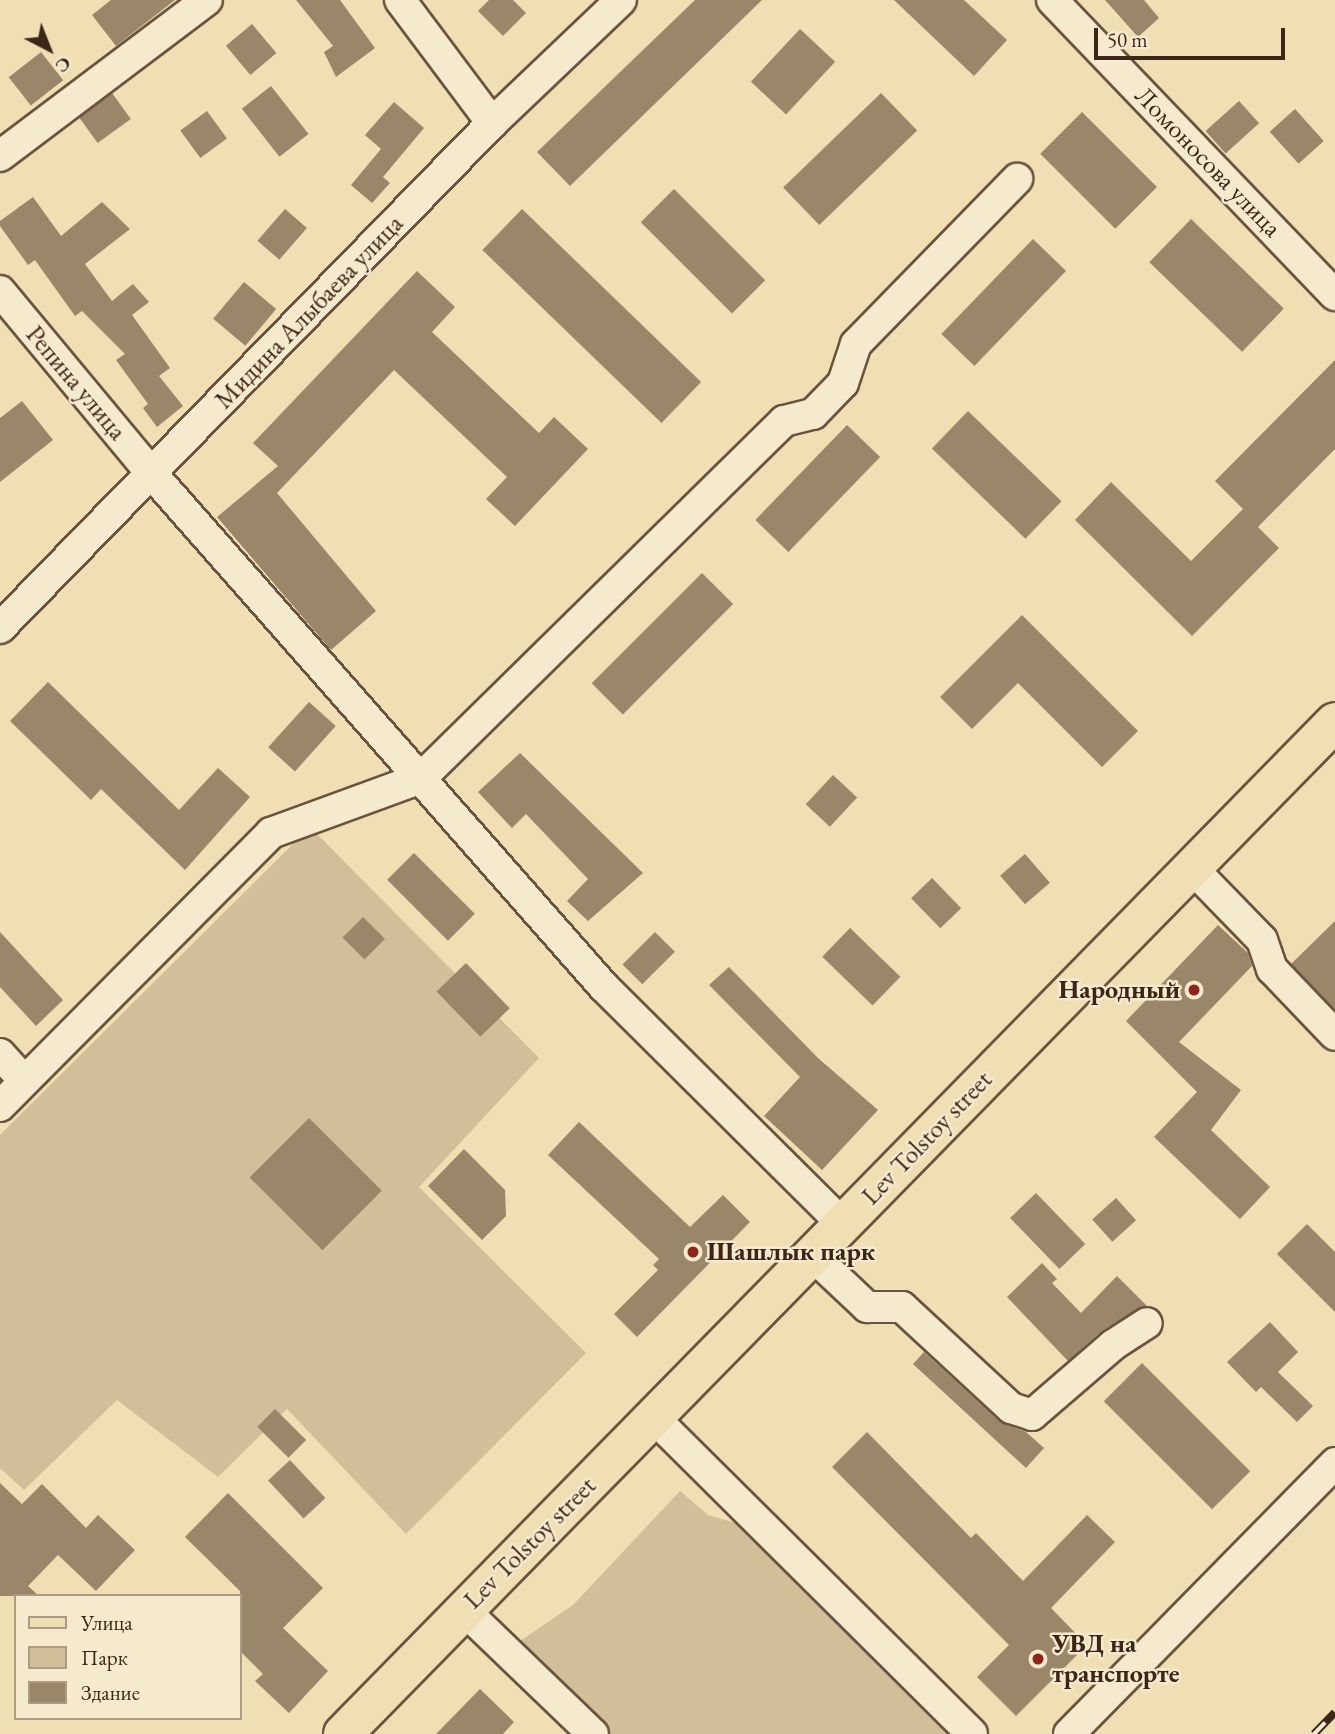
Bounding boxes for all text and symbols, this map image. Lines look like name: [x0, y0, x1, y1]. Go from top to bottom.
north arrow: [14, 14, 84, 84]
scale bar: [1097, 14, 1288, 58]
text: 50 m: [1107, 26, 1148, 53]
text: С: [50, 51, 77, 79]
street label: Ломоносова улица: [1128, 80, 1288, 244]
street label: Мидина Алыбаева улица: [208, 208, 410, 416]
street label: Репина улица: [19, 319, 133, 447]
place label: Народный: [1058, 974, 1180, 1006]
marker: Народный: [1186, 982, 1202, 998]
street label: Lev Tolstoy street: [855, 1065, 999, 1211]
place label: Шашлык парк: [707, 1236, 875, 1268]
marker: Шашлык парк: [685, 1244, 701, 1260]
street label: Lev Tolstoy street: [457, 1470, 603, 1616]
legend: [14, 1594, 242, 1720]
text: Улица: [81, 1609, 133, 1636]
place label: УВД на транспорте: [1052, 1628, 1180, 1690]
text: Парк: [81, 1644, 128, 1671]
marker: УВД на транспорте: [1030, 1651, 1046, 1667]
text: Здание: [81, 1679, 140, 1706]

